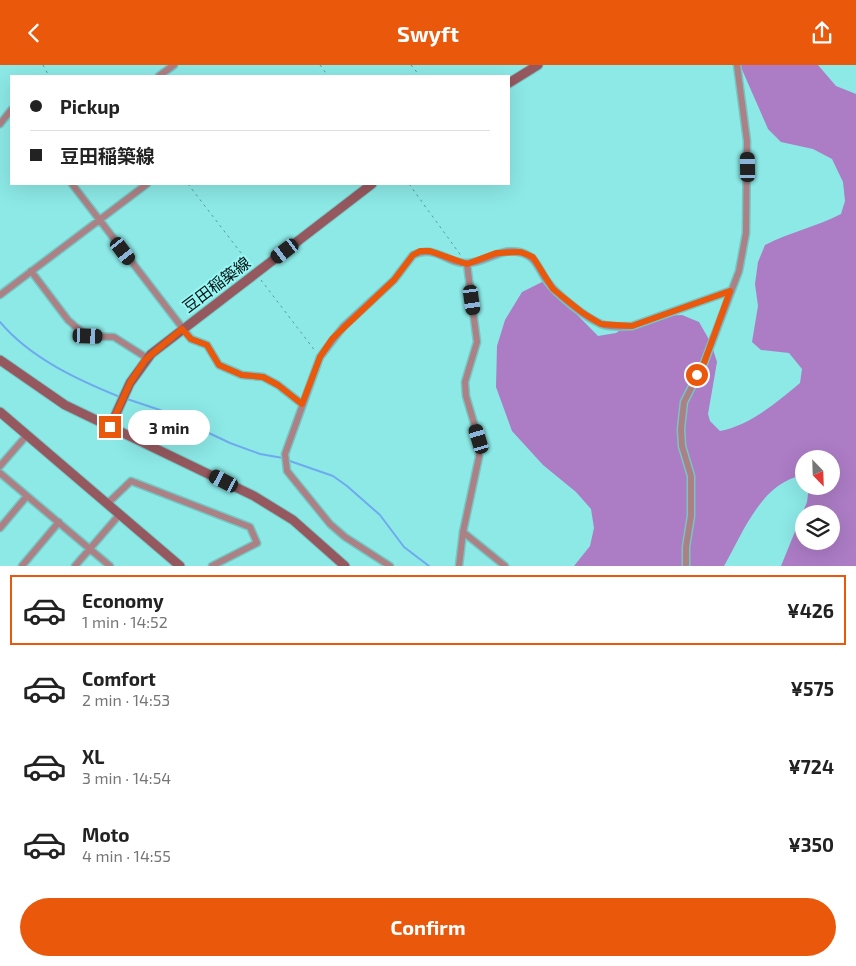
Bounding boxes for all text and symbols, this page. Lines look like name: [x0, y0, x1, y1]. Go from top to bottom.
icon: back: [20, 19, 48, 47]
icon: share: [808, 19, 836, 47]
text: Swyft: [397, 20, 459, 46]
text: Pickup: [60, 95, 120, 118]
text: 豆田稲築線: [60, 144, 155, 167]
car: [740, 152, 755, 182]
car: [107, 235, 138, 267]
car: [268, 236, 301, 266]
street label: 豆田稲築線: [178, 252, 254, 316]
car: [462, 284, 481, 316]
car: [72, 328, 103, 344]
route start: [686, 364, 708, 386]
callout: 3 min: [128, 409, 210, 445]
route end: [99, 416, 121, 438]
text: 3 min: [149, 418, 189, 437]
car: [467, 422, 490, 456]
north arrow: [795, 450, 840, 495]
map controls: [795, 450, 840, 550]
car: [207, 468, 240, 494]
button: layers: [795, 505, 840, 550]
icon: car: [22, 588, 67, 633]
text: Economy: [82, 589, 164, 612]
text: ¥426: [787, 599, 834, 622]
text: 1 min · 14:52: [82, 612, 168, 631]
icon: car: [22, 666, 67, 711]
text: Comfort: [82, 667, 156, 690]
text: ¥575: [790, 677, 834, 700]
text: 2 min · 14:53: [82, 690, 170, 709]
icon: car: [22, 744, 67, 789]
text: XL: [82, 745, 104, 768]
text: ¥724: [788, 755, 834, 778]
text: 3 min · 14:54: [82, 768, 171, 787]
icon: car: [22, 822, 67, 867]
text: Moto: [82, 823, 130, 846]
text: ¥350: [788, 833, 834, 856]
text: 4 min · 14:55: [82, 846, 171, 865]
button: Confirm: [20, 898, 836, 956]

